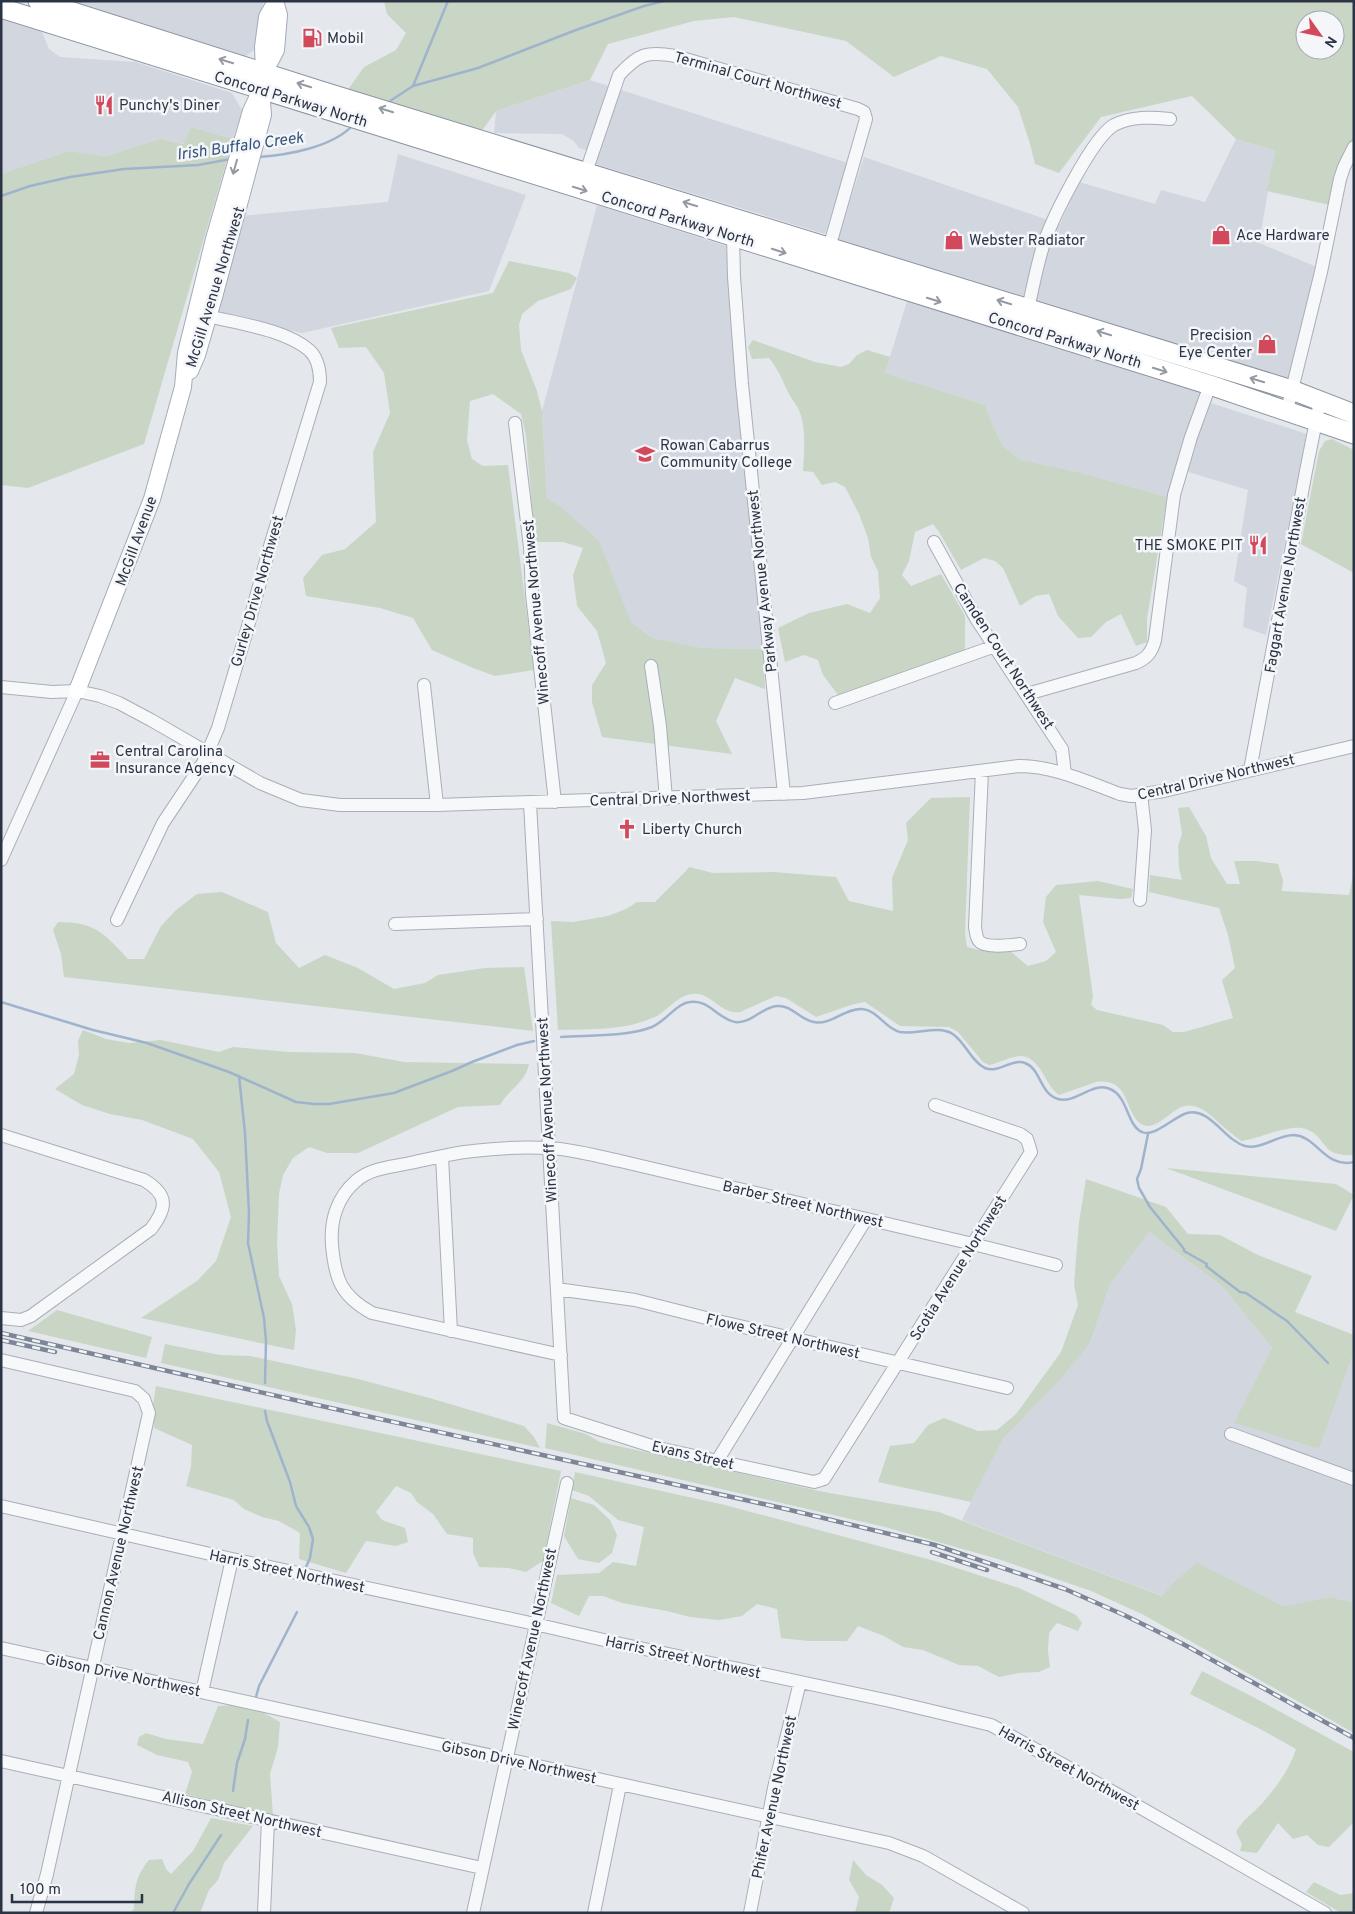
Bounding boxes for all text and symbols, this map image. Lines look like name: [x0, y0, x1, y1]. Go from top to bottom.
north arrow: [1295, 10, 1345, 60]
fuel station icon: Mobil: [301, 27, 323, 49]
place label: Mobil: [327, 30, 364, 49]
text: N: [1320, 32, 1340, 50]
street label: Terminal Court Northwest: [672, 48, 844, 114]
one-way arrow: [218, 56, 234, 65]
street label: Concord Parkway North: [212, 68, 370, 133]
one-way arrow: [296, 80, 312, 90]
restaurant icon: Punchy's Diner: [93, 94, 115, 116]
place label: Punchy's Diner: [119, 97, 220, 116]
one-way arrow: [379, 105, 395, 115]
water label: Irish Buffalo Creek: [176, 128, 306, 166]
one-way arrow: [229, 159, 239, 175]
one-way arrow: [572, 185, 588, 195]
street label: Concord Parkway North: [599, 188, 757, 253]
one-way arrow: [683, 199, 699, 209]
street label: McGill Avenue Northwest: [183, 205, 250, 370]
shop icon: Ace Hardware: [1210, 224, 1232, 246]
place label: Ace Hardware: [1236, 227, 1329, 246]
shop icon: Webster Radiator: [943, 229, 965, 251]
place label: Webster Radiator: [969, 232, 1085, 251]
one-way arrow: [771, 246, 787, 256]
one-way arrow: [926, 295, 942, 305]
one-way arrow: [996, 297, 1012, 307]
street label: Concord Parkway North: [986, 309, 1144, 374]
one-way arrow: [1096, 327, 1112, 337]
place label: Precision Eye Center: [1179, 327, 1252, 363]
shop icon: Precision Eye Center: [1256, 333, 1278, 355]
one-way arrow: [1151, 365, 1167, 375]
one-way arrow: [1250, 375, 1266, 384]
place label: Rowan Cabarrus Community College: [660, 437, 792, 473]
school or university icon: Rowan Cabarrus Community College: [634, 443, 656, 465]
street label: Parkway Avenue Northwest: [744, 489, 783, 673]
street label: McGill Avenue: [112, 494, 162, 589]
street label: Faggart Avenue Northwest: [1262, 496, 1311, 675]
street label: Gurley Drive Northwest: [228, 514, 289, 669]
street label: Winecoff Avenue Northwest: [520, 518, 555, 705]
restaurant icon: THE SMOKE PIT: [1247, 534, 1269, 556]
place label: THE SMOKE PIT: [1135, 537, 1243, 556]
street label: Camden Court Northwest: [948, 580, 1057, 734]
place label: Central Carolina Insurance Agency: [115, 743, 235, 779]
office icon: Central Carolina Insurance Agency: [89, 749, 111, 771]
street label: Central Drive Northwest: [1136, 751, 1297, 806]
street label: Central Drive Northwest: [589, 787, 751, 812]
church icon: Liberty Church: [616, 818, 638, 840]
place label: Liberty Church: [642, 821, 742, 840]
street label: Winecoff Avenue Northwest: [534, 1017, 563, 1203]
street label: Barber Street Northwest: [720, 1178, 885, 1233]
street label: Scotia Avenue Northwest: [907, 1193, 1012, 1345]
street label: Flowe Street Northwest: [704, 1311, 861, 1364]
street label: Evans Street: [650, 1438, 736, 1475]
street label: Cannon Avenue Northwest: [90, 1464, 149, 1642]
street label: Winecoff Avenue Northwest: [505, 1546, 562, 1732]
street label: Harris Street Northwest: [207, 1547, 366, 1598]
street label: Harris Street Northwest: [603, 1633, 762, 1684]
street label: Gibson Drive Northwest: [43, 1651, 202, 1702]
street label: Phifer Avenue Northwest: [749, 1714, 802, 1881]
street label: Harris Street Northwest: [994, 1723, 1142, 1816]
street label: Gibson Drive Northwest: [439, 1738, 598, 1789]
street label: Allison Street Northwest: [160, 1788, 323, 1843]
scale bar: [12, 1872, 142, 1904]
text: 100 m: [20, 1881, 61, 1900]

